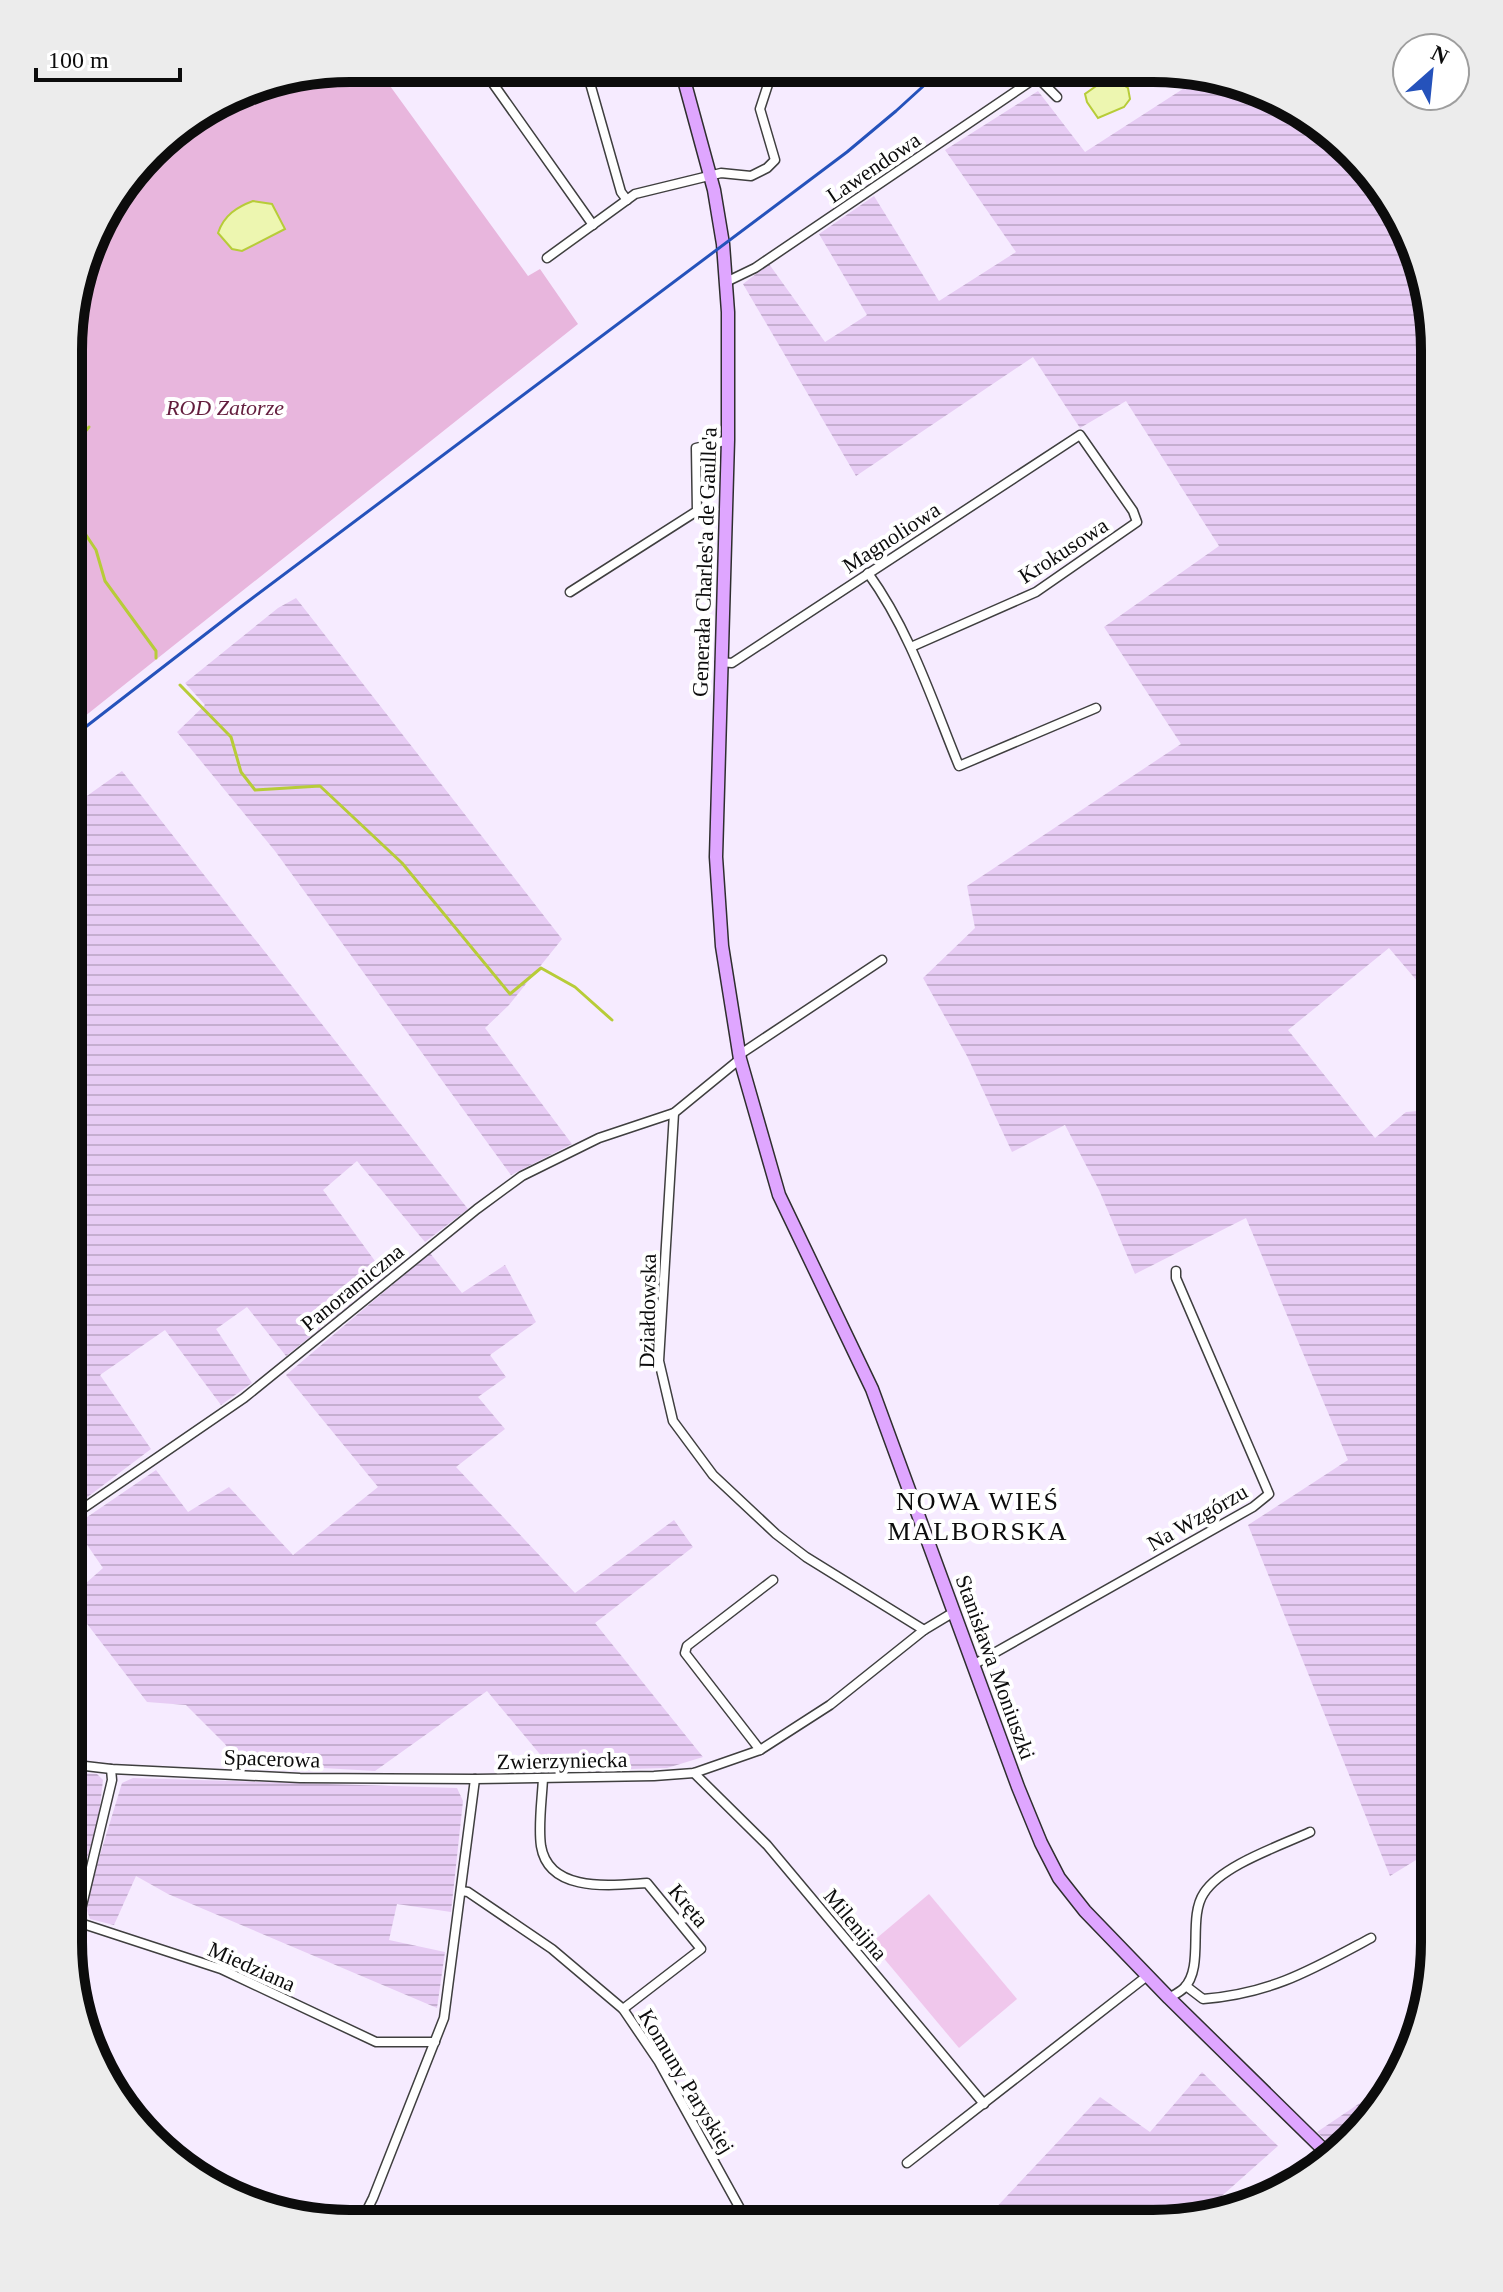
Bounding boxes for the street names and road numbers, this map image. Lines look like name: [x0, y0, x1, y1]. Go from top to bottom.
street label: Lawendowa: [822, 127, 925, 208]
street label: Generała Charles'a de Gaulle'a: [687, 426, 722, 697]
street label: Magnoliowa: [838, 497, 945, 578]
street label: Krokusowa: [1014, 512, 1113, 589]
street label: Panoramiczna: [296, 1238, 409, 1336]
street label: Działdowska: [634, 1253, 661, 1369]
street label: Na Wzgórzu: [1143, 1479, 1252, 1556]
street label: Stanisława Moniuszki: [950, 1571, 1041, 1763]
street label: Spacerowa: [223, 1744, 321, 1773]
street label: Zwierzyniecka: [496, 1747, 628, 1774]
street label: Kręta: [663, 1879, 714, 1932]
street label: Milenijna: [819, 1884, 893, 1965]
street label: Miedziana: [204, 1936, 299, 1997]
street label: Komuny Paryskiej: [634, 2004, 740, 2158]

